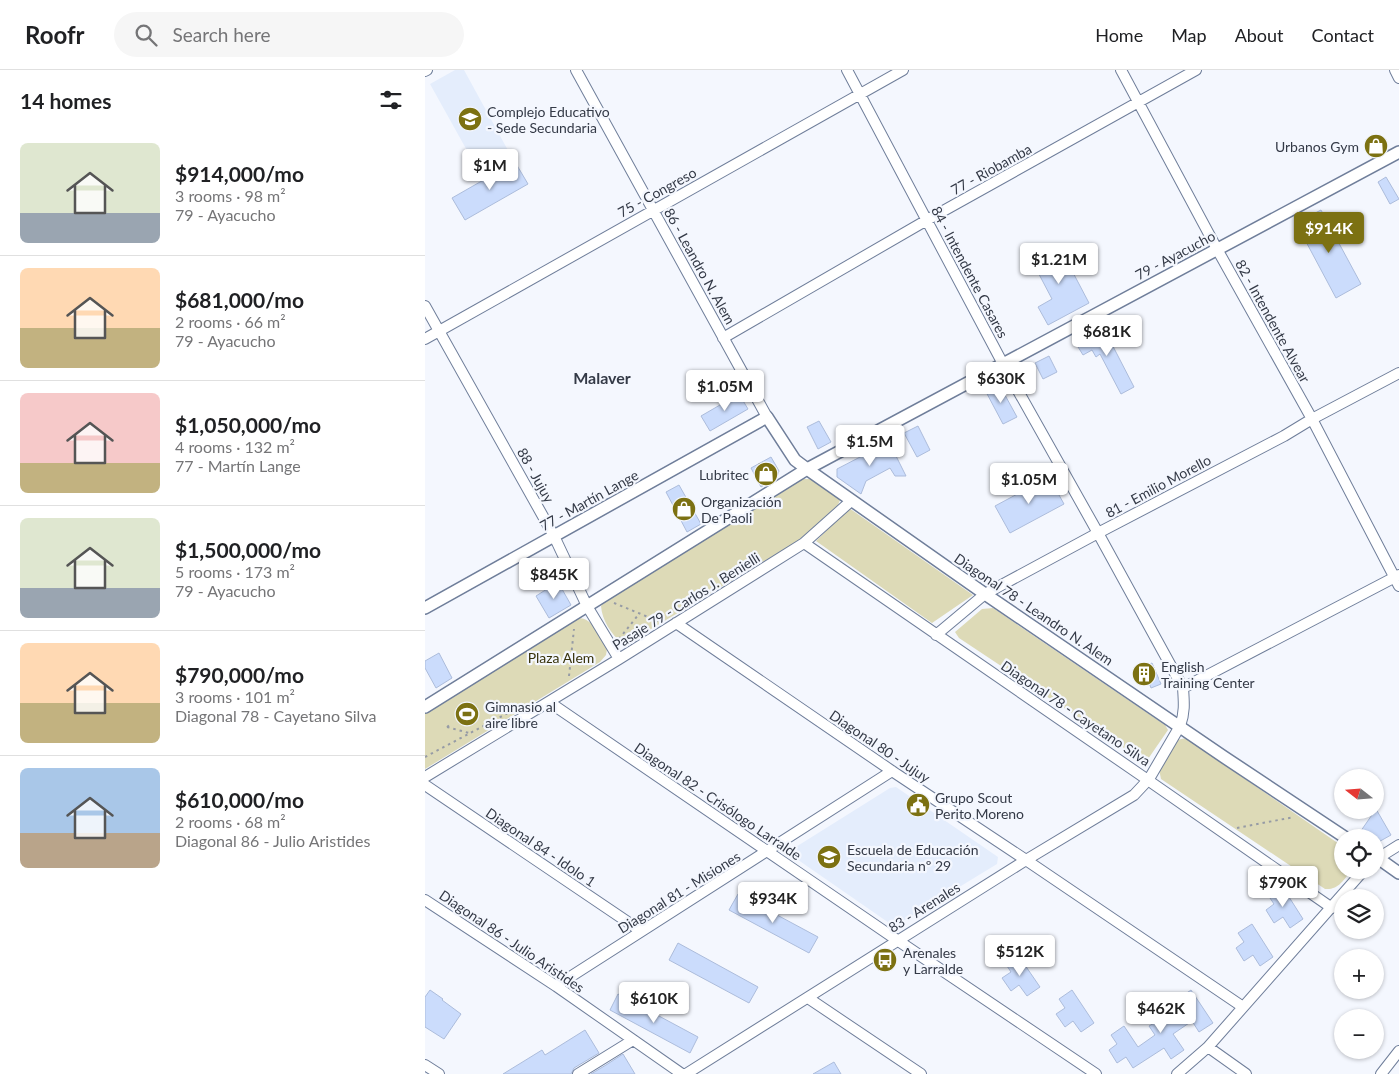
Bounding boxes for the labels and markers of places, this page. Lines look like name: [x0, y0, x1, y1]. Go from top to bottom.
place label: Complejo Educativo - Sede Secundaria: [487, 103, 610, 136]
school or university icon: Complejo Educativo - Sede Secundaria: [457, 106, 483, 132]
shop icon: Urbanos Gym: [1363, 133, 1389, 159]
place label: Urbanos Gym: [1275, 138, 1359, 155]
pin: $1M: [466, 148, 514, 191]
pin: $914K: [1294, 212, 1364, 254]
pin: $1.21M: [1018, 242, 1100, 285]
pin: $681K: [1072, 314, 1142, 357]
pin: $630K: [966, 362, 1036, 404]
pin: $1.05M: [684, 370, 766, 412]
pin: $1.5M: [835, 424, 905, 467]
shop icon: Lubritec: [753, 461, 779, 487]
pin: $1.05M: [988, 462, 1070, 505]
place label: Lubritec: [699, 466, 749, 483]
place label: Organización De Paoli: [701, 493, 782, 526]
shop icon: Organización De Paoli: [671, 496, 697, 522]
pin: $845K: [519, 558, 589, 600]
place label: English Training Center: [1161, 658, 1255, 691]
building icon: English Training Center: [1131, 661, 1157, 687]
place label: Gimnasio al aire libre: [485, 698, 556, 731]
sports icon: Gimnasio al aire libre: [454, 701, 480, 727]
place label: Grupo Scout Perito Moreno: [935, 789, 1024, 822]
public building icon: Grupo Scout Perito Moreno: [905, 792, 931, 818]
place label: Escuela de Educación Secundaria nº 29: [847, 841, 978, 874]
school or university icon: Escuela de Educación Secundaria nº 29: [816, 844, 842, 870]
pin: $790K: [1248, 866, 1318, 908]
pin: $934K: [738, 882, 808, 924]
pin: $512K: [985, 934, 1055, 977]
place label: Arenales y Larralde: [903, 944, 963, 977]
bus stop icon: Arenales y Larralde: [872, 947, 898, 973]
pin: $610K: [619, 982, 689, 1024]
pin: $462K: [1126, 992, 1196, 1034]

